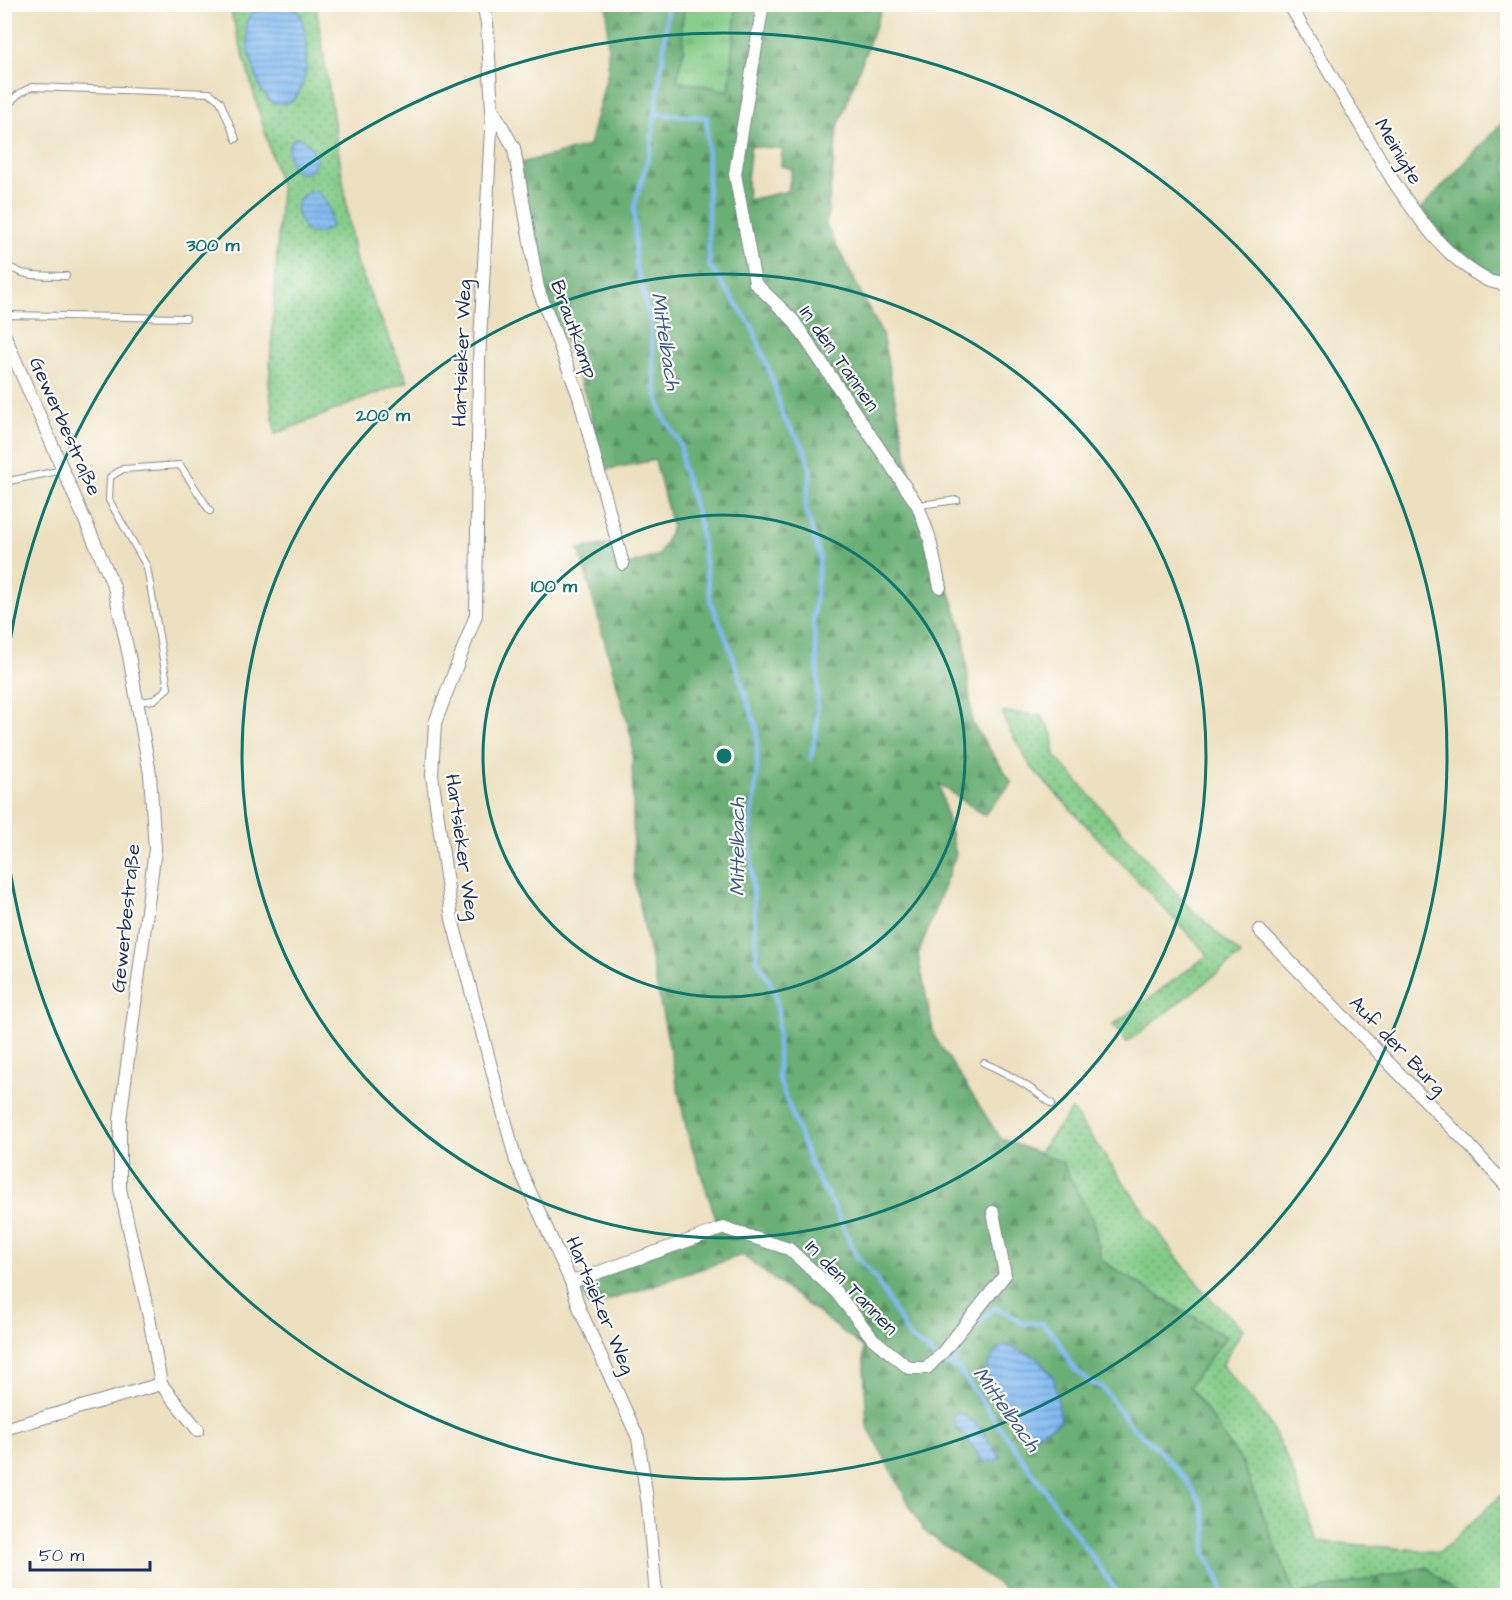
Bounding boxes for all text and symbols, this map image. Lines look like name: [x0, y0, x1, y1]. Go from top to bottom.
street label: Meinigte: [1367, 113, 1429, 191]
text: 300 m: [185, 233, 241, 258]
street label: Brautkamp: [543, 276, 605, 382]
street label: Hartsieker Weg: [445, 279, 480, 427]
water label: Mittelbach: [643, 290, 688, 393]
street label: In den Tannen: [792, 300, 886, 417]
street label: Gewerbestraße: [22, 353, 108, 500]
text: 200 m: [355, 403, 411, 428]
text: 100 m: [531, 574, 578, 599]
centre of rings: [714, 746, 734, 766]
street label: Hartsieker Weg: [437, 772, 486, 922]
water label: Mittelbach: [723, 796, 752, 896]
street label: Gewerbestraße: [104, 842, 148, 994]
street label: Auf der Burg: [1342, 990, 1452, 1102]
street label: Hartsieker Weg: [557, 1232, 642, 1379]
street label: In den Tannen: [798, 1234, 904, 1342]
water label: Mittelbach: [966, 1361, 1048, 1459]
scale bar: [30, 1534, 150, 1572]
text: 50 m: [39, 1543, 84, 1568]

